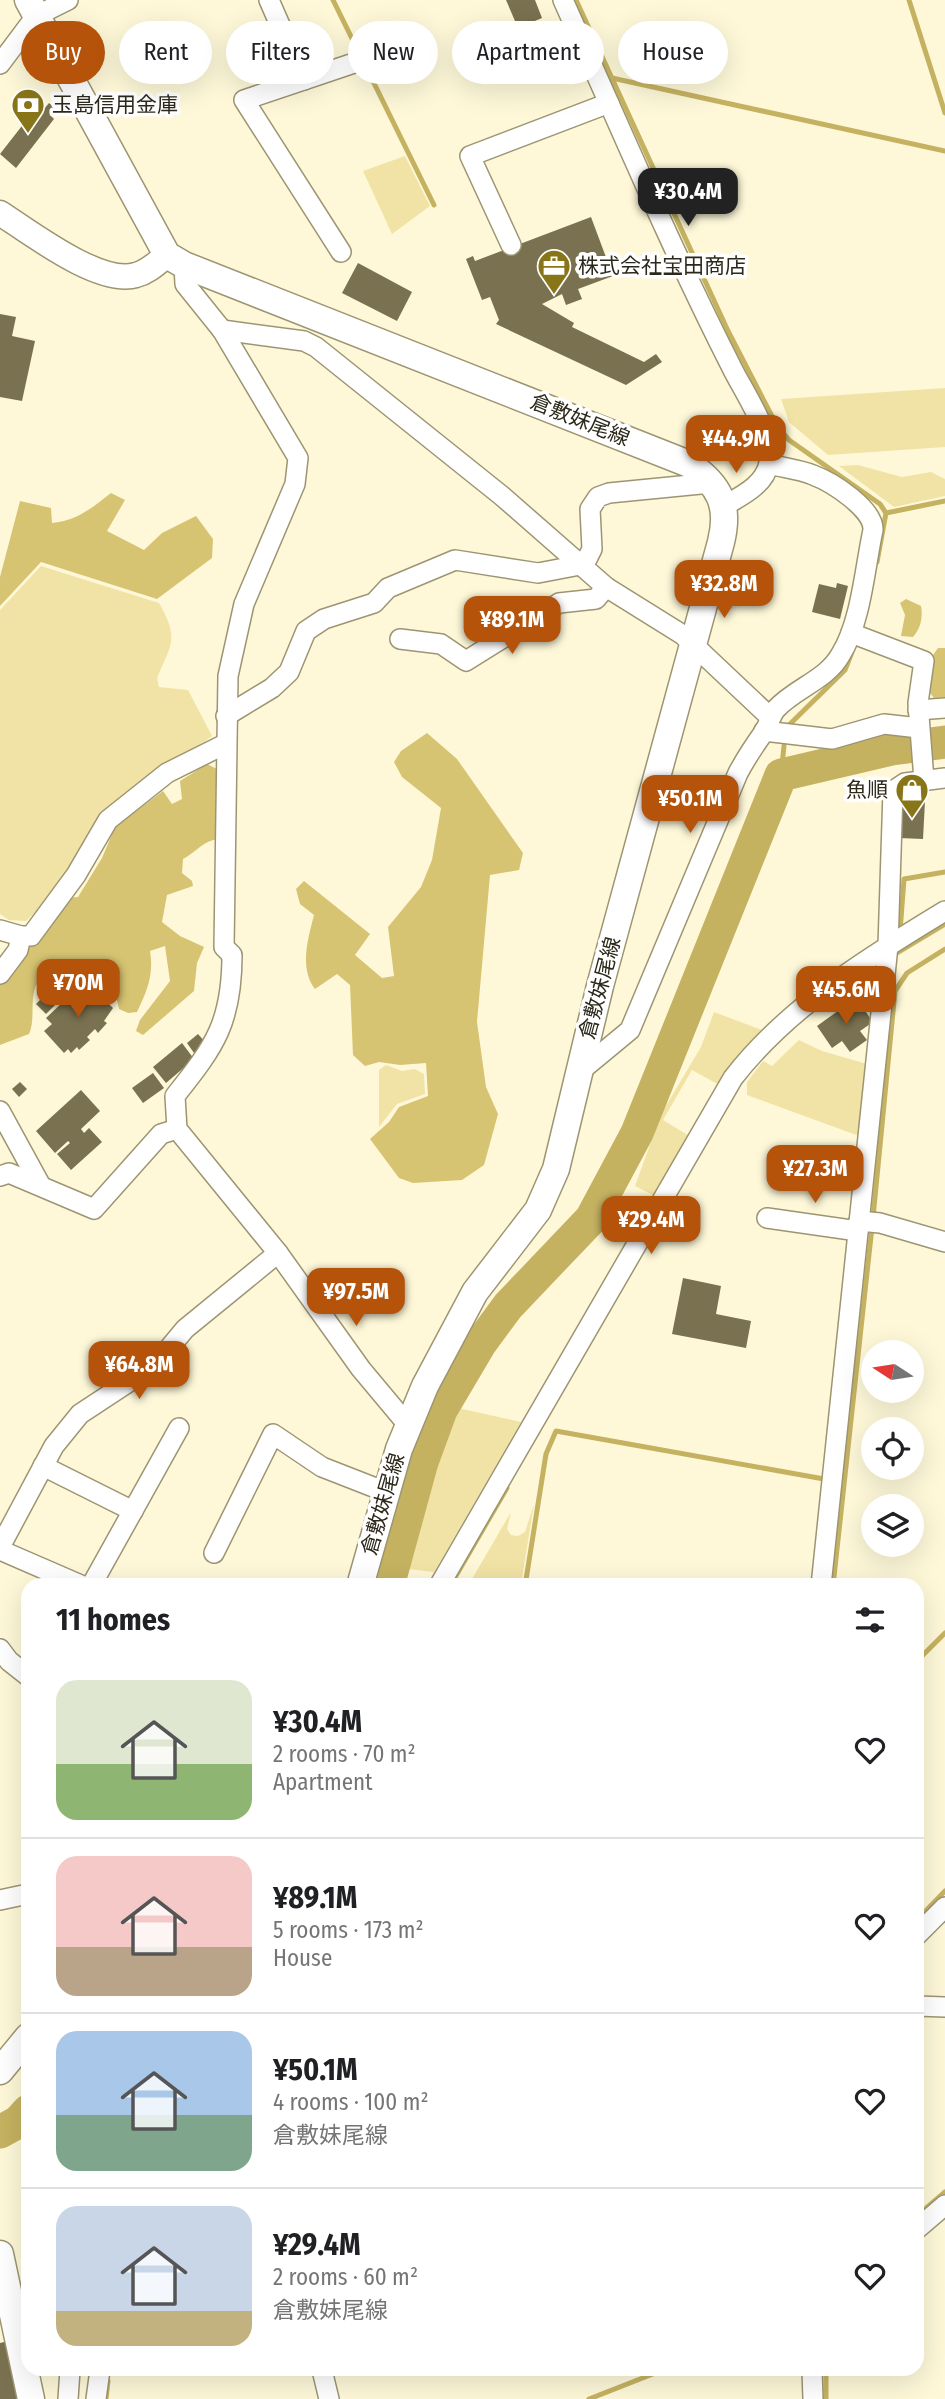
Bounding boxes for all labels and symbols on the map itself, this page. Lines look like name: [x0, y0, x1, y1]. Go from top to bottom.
bank icon: 玉島信用金庫: [9, 86, 47, 135]
place label: 玉島信用金庫: [52, 92, 178, 118]
pin: ¥30.4M: [631, 168, 745, 228]
office icon: 株式会社宝田商店: [535, 247, 573, 296]
place label: 株式会社宝田商店: [578, 253, 746, 279]
street label: 倉敷妹尾線: [526, 388, 634, 452]
pin: ¥44.9M: [679, 416, 793, 475]
pin: ¥32.8M: [667, 560, 781, 620]
pin: ¥89.1M: [455, 596, 569, 656]
shop icon: 魚順: [893, 771, 931, 820]
pin: ¥50.1M: [633, 776, 747, 835]
place label: 魚順: [846, 777, 888, 803]
street label: 倉敷妹尾線: [574, 934, 626, 1042]
pin: ¥70M: [37, 960, 119, 1019]
pin: ¥45.6M: [789, 967, 903, 1026]
pin: ¥27.3M: [758, 1146, 872, 1205]
pin: ¥29.4M: [594, 1196, 708, 1256]
pin: ¥97.5M: [299, 1268, 413, 1328]
north arrow: [861, 1340, 924, 1404]
pin: ¥64.8M: [82, 1342, 196, 1401]
street label: 倉敷妹尾線: [356, 1450, 410, 1558]

